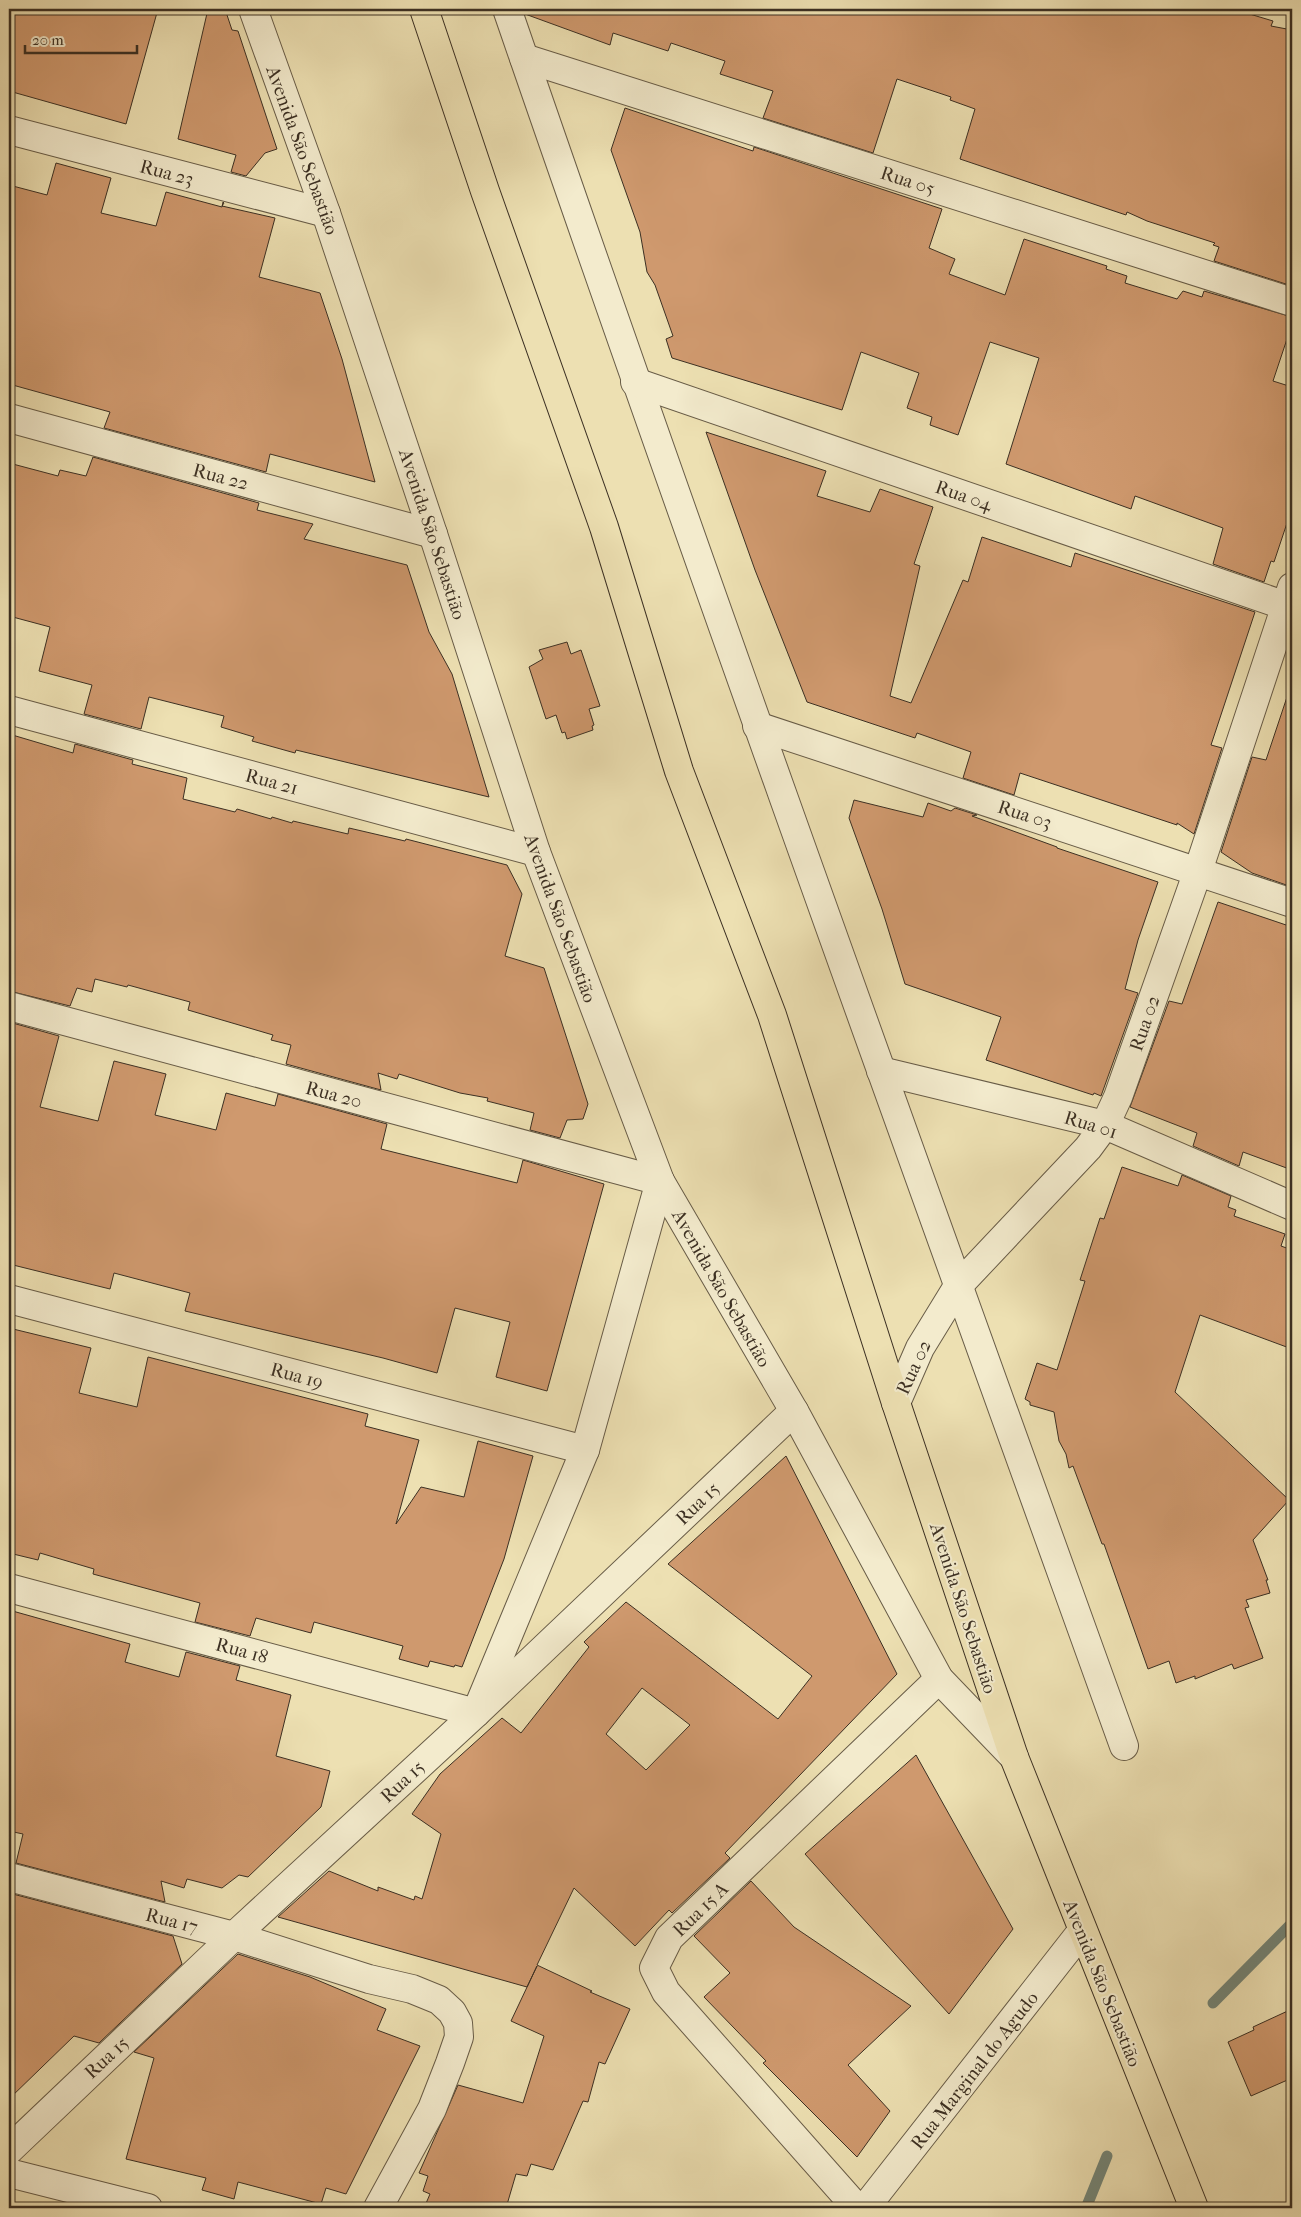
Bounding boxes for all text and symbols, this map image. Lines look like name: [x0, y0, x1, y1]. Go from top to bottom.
scale bar: [25, 22, 138, 54]
text: 20 m: [32, 31, 64, 49]
street label: Avenida São Sebastião: [261, 62, 343, 238]
street label: Rua 23: [137, 155, 196, 191]
street label: Rua 05: [878, 162, 938, 200]
street label: Avenida São Sebastião: [394, 445, 470, 623]
street label: Rua 22: [191, 459, 251, 495]
street label: Rua 04: [932, 476, 996, 516]
street label: Rua 21: [243, 764, 301, 800]
street label: Rua 03: [995, 796, 1054, 834]
street label: Avenida São Sebastião: [519, 830, 601, 1006]
street label: Rua 02: [1125, 992, 1165, 1054]
street label: Rua 20: [303, 1077, 364, 1113]
street label: Rua 01: [1062, 1107, 1120, 1143]
street label: Avenida São Sebastião: [667, 1205, 775, 1371]
street label: Rua 02: [892, 1337, 936, 1398]
street label: Rua 19: [268, 1358, 326, 1394]
street label: Rua 15: [671, 1478, 724, 1530]
street label: Avenida São Sebastião: [925, 1519, 1001, 1697]
street label: Rua 18: [213, 1633, 270, 1669]
street label: Rua 15: [376, 1756, 429, 1808]
street label: Rua 15 A: [668, 1878, 733, 1941]
street label: Avenida São Sebastião: [1058, 1896, 1146, 2070]
street label: Rua 17: [143, 1903, 200, 1938]
street label: Rua Marginal do Agudo: [906, 1987, 1043, 2154]
street label: Rua 15: [80, 2032, 133, 2084]

